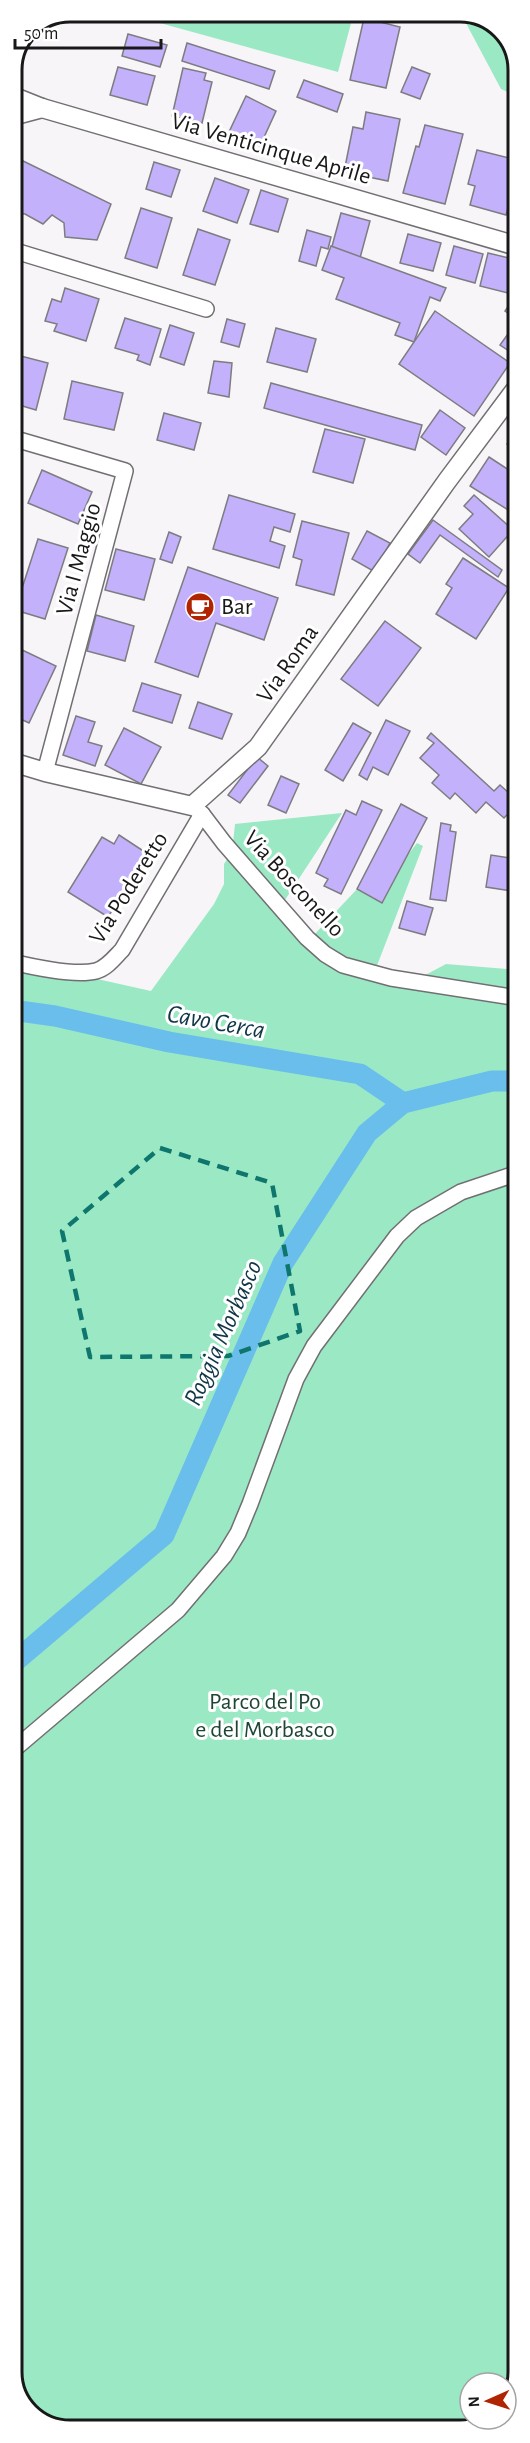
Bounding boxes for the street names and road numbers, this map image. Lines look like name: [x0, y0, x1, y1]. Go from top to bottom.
street label: Via Venticinque Aprile: [168, 109, 374, 189]
street label: Via I Maggio: [52, 500, 106, 618]
street label: Via Roma: [253, 621, 323, 707]
street label: Via Bosconello: [239, 826, 349, 942]
street label: Via Poderetto: [85, 828, 173, 948]

